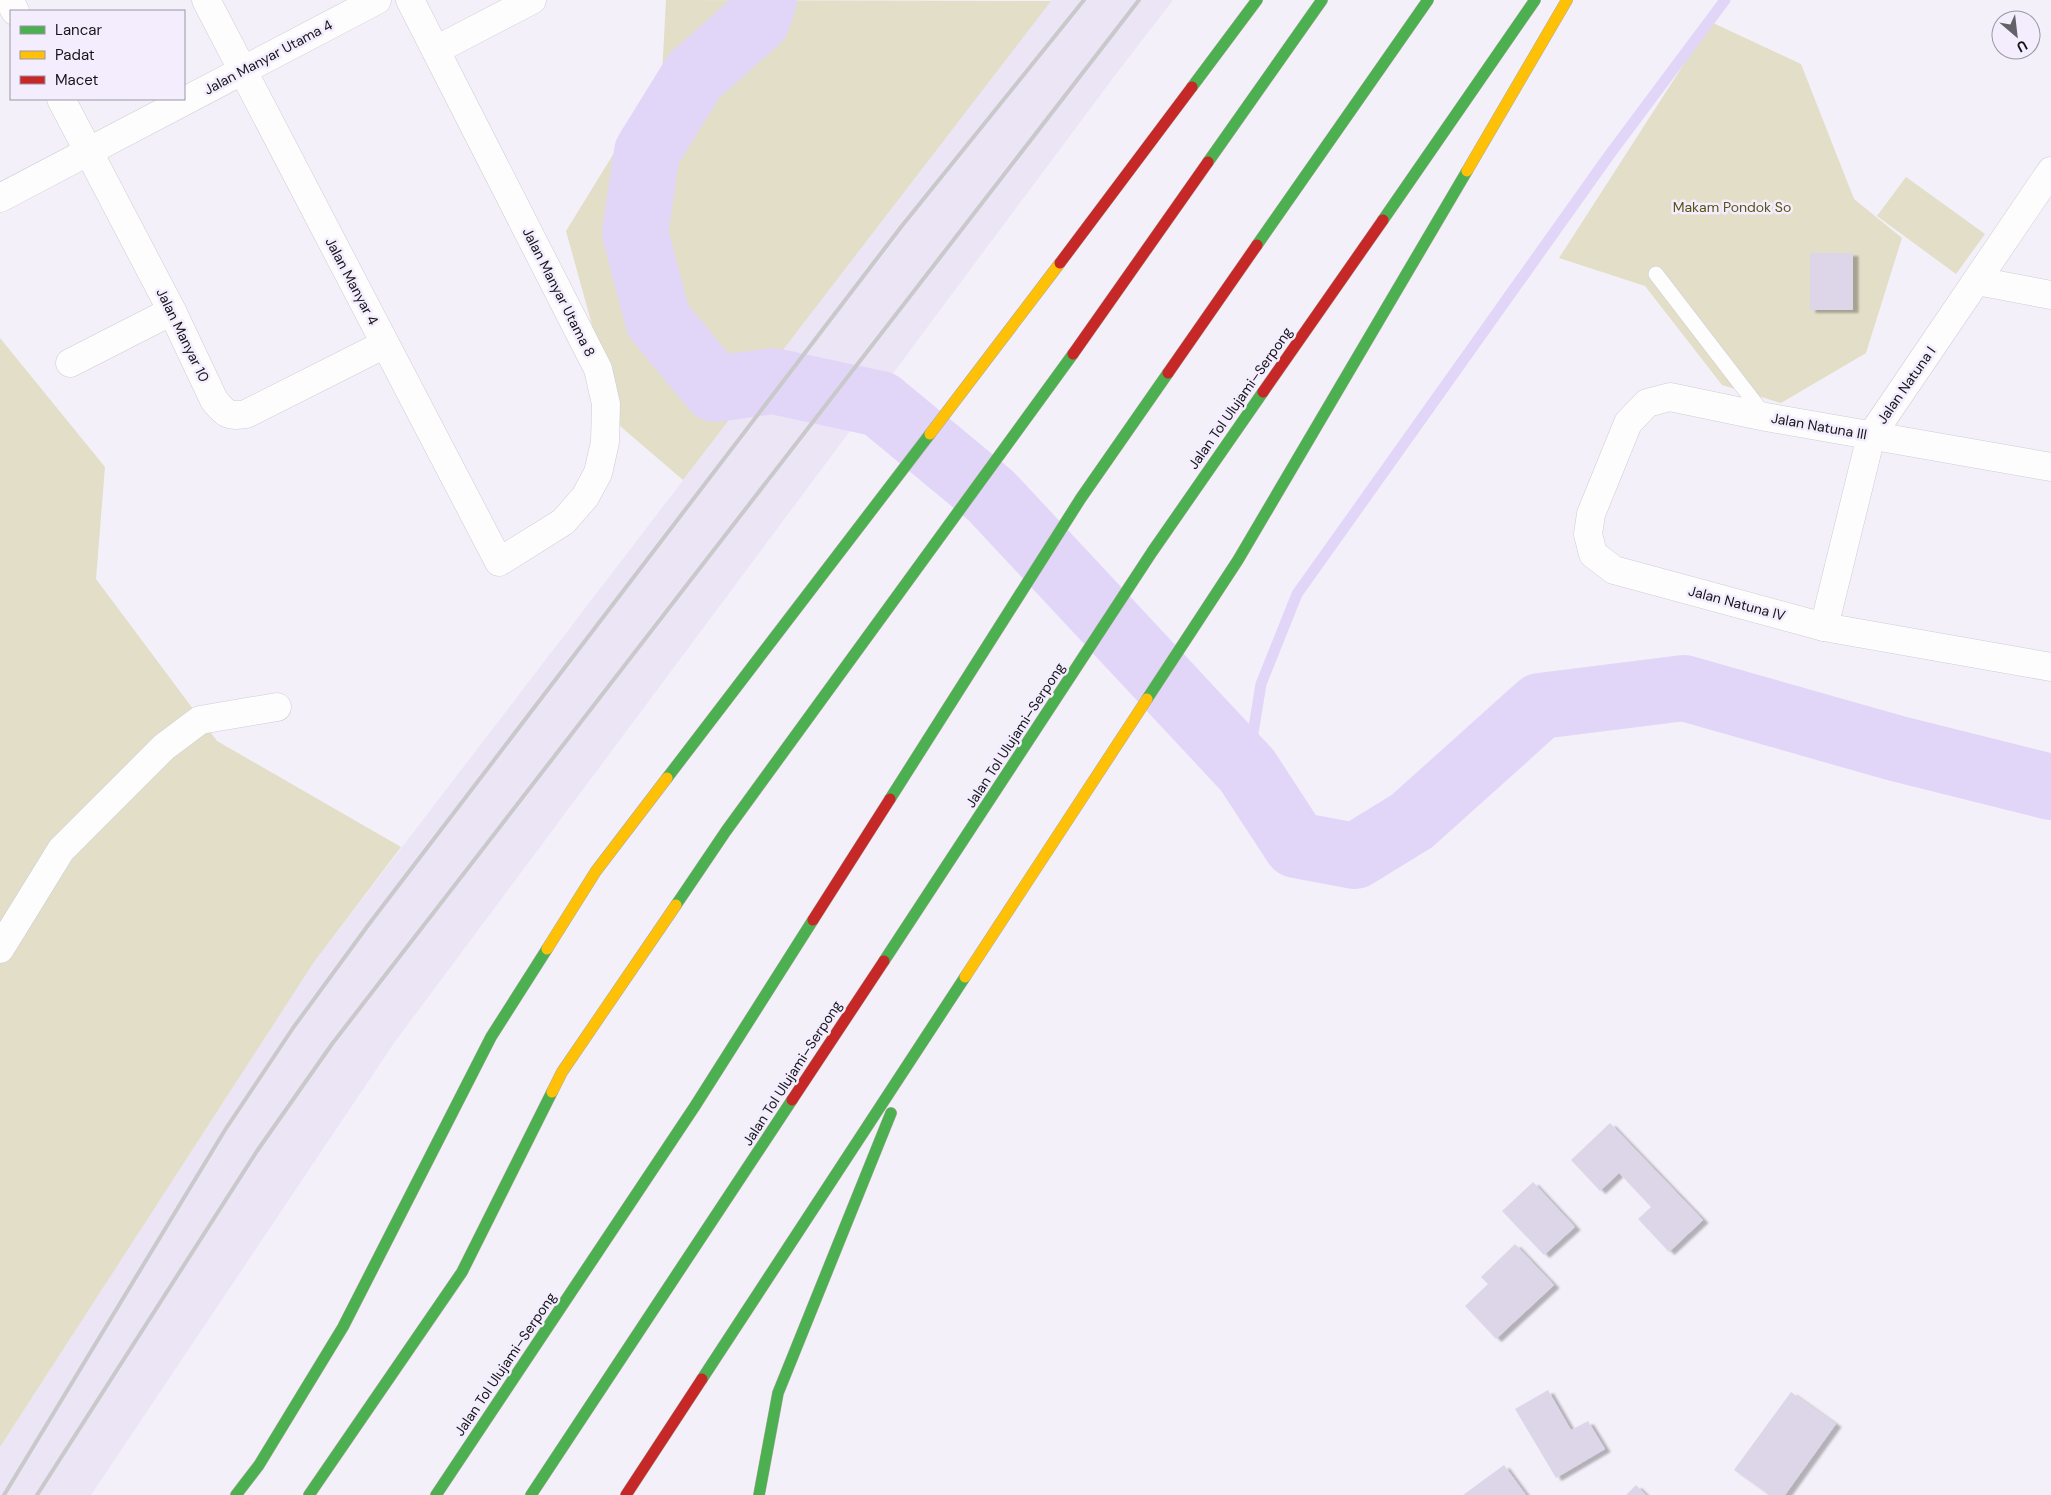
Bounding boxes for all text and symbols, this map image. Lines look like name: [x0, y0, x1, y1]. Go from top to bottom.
legend: [10, 10, 185, 100]
north arrow: [1991, 10, 2041, 60]
street label: Jalan Manyar Utama 4: [201, 15, 336, 98]
text: Lancar: [55, 20, 102, 40]
text: U: [2014, 36, 2031, 57]
text: Padat: [55, 45, 95, 65]
text: Macet: [55, 70, 99, 90]
park label: Makam Pondok So: [1673, 198, 1791, 216]
street label: Jalan Manyar Utama 8: [519, 224, 599, 360]
street label: Jalan Manyar 4: [321, 234, 383, 328]
street label: Jalan Manyar 10: [153, 285, 213, 385]
street label: Jalan Tol Ulujami–Serpong: [1184, 323, 1296, 473]
street label: Jalan Natuna I: [1873, 343, 1939, 427]
street label: Jalan Natuna III: [1770, 409, 1868, 443]
street label: Jalan Natuna IV: [1686, 581, 1788, 625]
street label: Jalan Tol Ulujami–Serpong: [961, 659, 1069, 811]
street label: Jalan Tol Ulujami–Serpong: [738, 997, 846, 1149]
street label: Jalan Tol Ulujami–Serpong: [450, 1289, 560, 1439]

